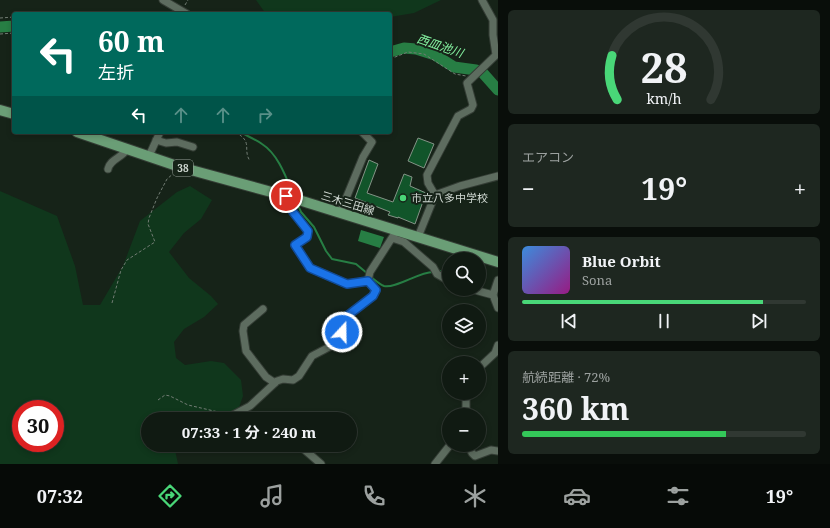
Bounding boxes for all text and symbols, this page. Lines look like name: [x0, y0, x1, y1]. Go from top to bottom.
text: 60 m: [98, 22, 165, 60]
icon: left: [32, 28, 84, 80]
water label: 西皿池川: [415, 30, 468, 62]
text: 28: [640, 39, 688, 95]
text: 左折: [98, 60, 134, 84]
text: km/h: [646, 89, 682, 108]
icon: left: [128, 104, 150, 126]
icon: ahead: [170, 104, 192, 126]
icon: ahead: [212, 104, 234, 126]
icon: right: [254, 104, 276, 126]
text: エアコン: [522, 148, 574, 166]
road number: 38: [173, 160, 193, 176]
text: 19°: [641, 168, 687, 209]
text: −: [522, 173, 535, 203]
text: +: [794, 173, 806, 203]
pin: [269, 179, 303, 213]
icon: arrive: [275, 185, 297, 207]
street label: 三木三田線: [320, 187, 377, 218]
place label: 市立八多中学校: [411, 190, 488, 205]
marker: 市立八多中学校: [398, 193, 408, 203]
text: Blue Orbit: [582, 251, 661, 271]
map controls: [442, 252, 486, 452]
button: search: [442, 252, 486, 296]
text: Sona: [582, 271, 612, 289]
button: layers: [442, 304, 486, 348]
icon: previous: [558, 310, 580, 332]
icon: pause: [653, 310, 675, 332]
icon: next: [748, 310, 770, 332]
position arrow: [321, 311, 363, 353]
button: +: [442, 356, 486, 400]
text: 航続距離 · 72%: [522, 368, 610, 386]
text: 360 km: [522, 388, 629, 429]
speed limit sign: 30: [12, 400, 64, 452]
button: −: [442, 408, 486, 452]
text: 07:33 · 1 分 · 240 m: [182, 422, 316, 442]
icon: directions: [156, 482, 184, 510]
icon: music: [258, 482, 286, 510]
icon: phone: [360, 482, 388, 510]
icon: climate: [461, 482, 489, 510]
icon: car: [563, 482, 591, 510]
icon: filters: [664, 482, 692, 510]
text: 07:32: [37, 484, 83, 508]
text: 19°: [766, 484, 793, 508]

